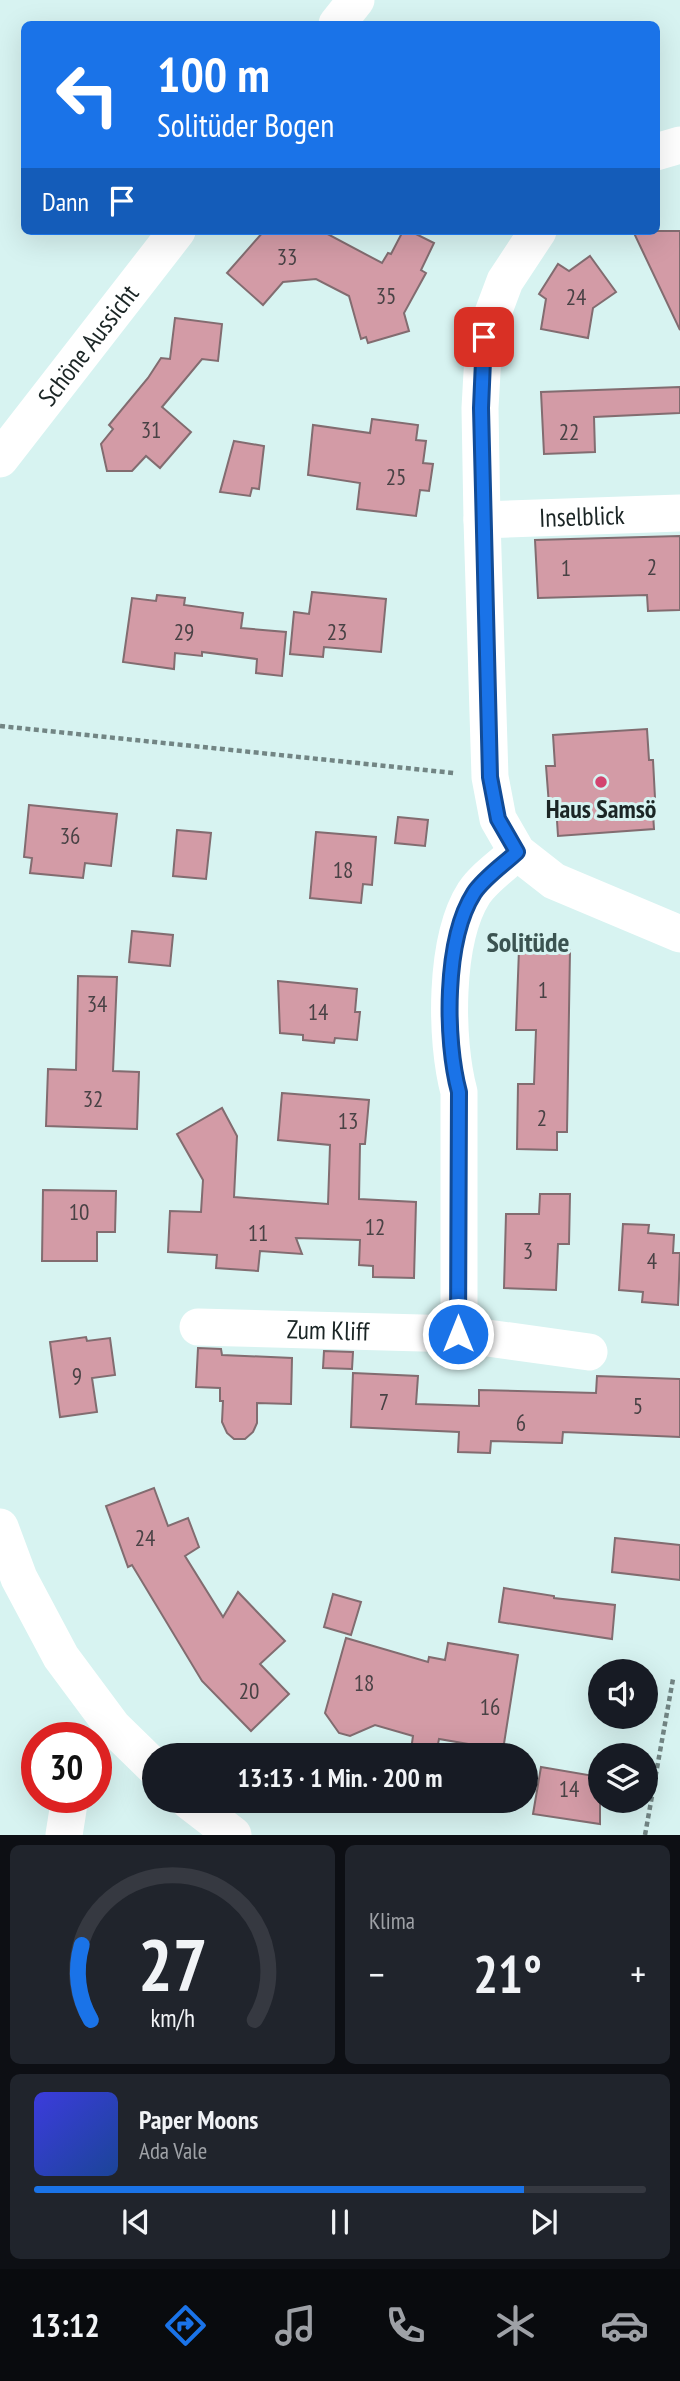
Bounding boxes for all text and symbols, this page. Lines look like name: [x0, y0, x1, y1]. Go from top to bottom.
text: 100 m: [157, 42, 270, 106]
icon: left: [42, 49, 133, 140]
text: Solitüder Bogen: [157, 104, 334, 146]
icon: arrive: [103, 182, 141, 220]
text: Dann: [42, 185, 89, 218]
house number: 33: [277, 242, 297, 271]
street label: Schöne Aussicht: [30, 278, 145, 412]
house number: 35: [376, 281, 396, 310]
house number: 24: [566, 282, 586, 311]
pin: [454, 307, 514, 367]
icon: arrive: [465, 318, 503, 356]
house number: 31: [141, 415, 161, 444]
house number: 22: [559, 417, 579, 446]
house number: 25: [386, 462, 406, 491]
street label: Inselblick: [539, 498, 625, 534]
house number: 2: [647, 552, 657, 581]
house number: 1: [561, 553, 571, 582]
house number: 29: [174, 617, 194, 646]
house number: 23: [327, 617, 347, 646]
marker: Haus Samsö: [593, 774, 609, 790]
place label: Haus Samsö: [546, 792, 656, 825]
house number: 36: [60, 821, 80, 850]
house number: 18: [333, 855, 353, 884]
district label: Solitüde: [487, 923, 569, 960]
house number: 1: [538, 975, 548, 1004]
house number: 34: [87, 989, 107, 1018]
house number: 14: [308, 997, 328, 1026]
house number: 32: [83, 1084, 103, 1113]
house number: 2: [537, 1103, 547, 1132]
house number: 13: [338, 1106, 358, 1135]
house number: 10: [69, 1197, 89, 1226]
house number: 12: [365, 1212, 385, 1241]
house number: 11: [248, 1218, 268, 1247]
house number: 3: [523, 1236, 533, 1265]
house number: 4: [647, 1246, 657, 1275]
position arrow: [421, 1297, 495, 1371]
street label: Zum Kliff: [286, 1312, 371, 1348]
house number: 9: [72, 1361, 82, 1390]
house number: 7: [379, 1387, 389, 1416]
house number: 5: [633, 1391, 643, 1420]
house number: 6: [516, 1408, 526, 1437]
house number: 24: [135, 1523, 155, 1552]
map controls: [588, 1659, 658, 1813]
button: sound: [588, 1659, 658, 1729]
house number: 18: [354, 1668, 374, 1697]
house number: 20: [239, 1676, 259, 1705]
house number: 16: [480, 1692, 500, 1721]
speed limit sign: 30: [21, 1722, 112, 1813]
button: layers: [588, 1743, 658, 1813]
text: 13:13 · 1 Min. · 200 m: [238, 1761, 442, 1794]
house number: 14: [559, 1774, 579, 1803]
text: Klima: [369, 1906, 415, 1935]
text: 27: [138, 1917, 207, 2011]
text: 21°: [473, 1940, 542, 2007]
text: −: [369, 1949, 385, 1998]
text: +: [630, 1949, 646, 1998]
text: km/h: [150, 2002, 195, 2034]
text: Paper Moons: [139, 2103, 258, 2136]
text: Ada Vale: [139, 2136, 207, 2165]
icon: previous: [117, 2203, 155, 2241]
icon: pause: [321, 2203, 359, 2241]
icon: next: [525, 2203, 563, 2241]
icon: directions: [161, 2301, 210, 2350]
icon: music: [271, 2301, 320, 2350]
icon: phone: [381, 2301, 430, 2350]
icon: climate: [491, 2301, 540, 2350]
icon: car: [600, 2301, 649, 2350]
text: 13:12: [30, 2304, 100, 2346]

